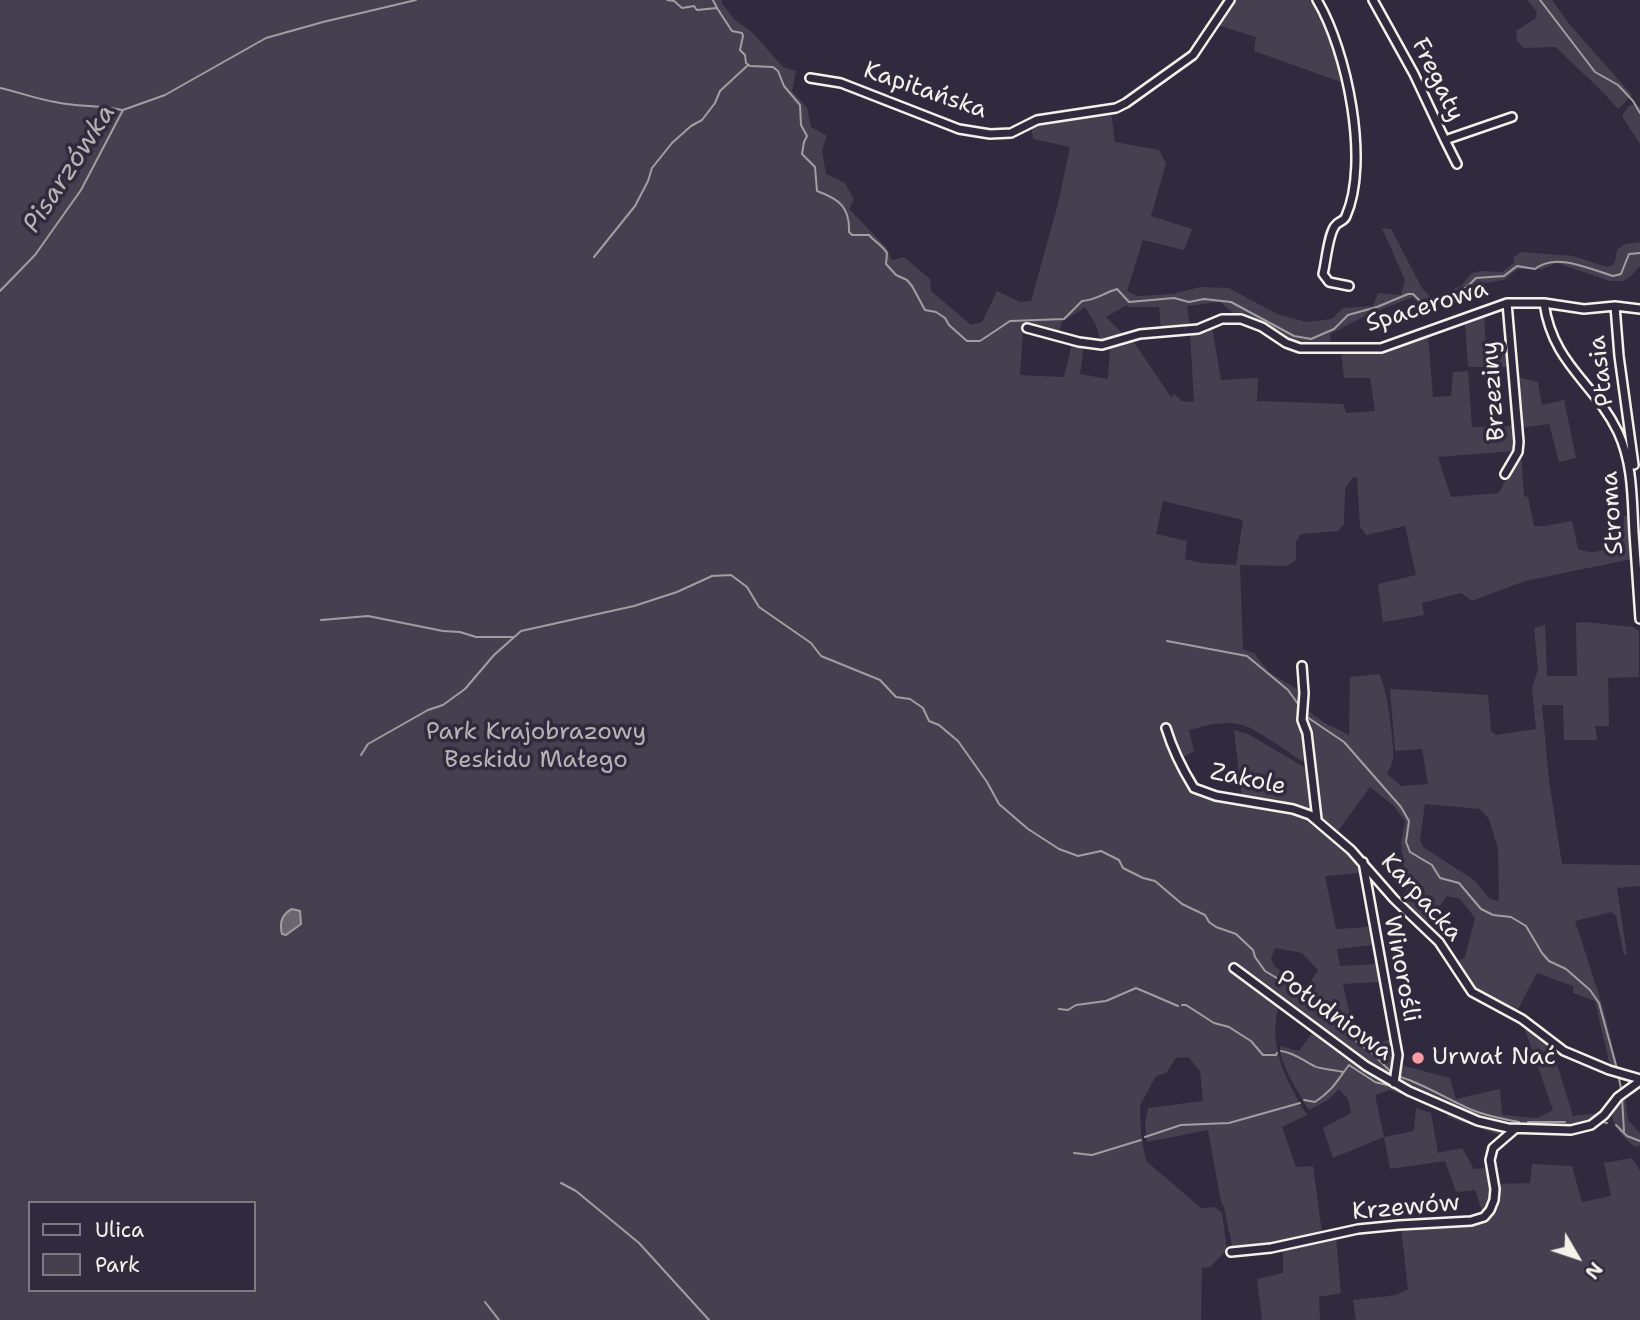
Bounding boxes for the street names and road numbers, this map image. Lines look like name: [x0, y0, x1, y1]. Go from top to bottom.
street label: Fregaty: [1405, 34, 1469, 126]
street label: Kapitańska: [860, 56, 990, 126]
street label: Spacerowa: [1363, 275, 1491, 339]
street label: Ptasia: [1583, 334, 1621, 408]
street label: Brzeziny: [1476, 340, 1512, 442]
street label: Stroma: [1596, 470, 1630, 556]
street label: Zakole: [1208, 758, 1288, 802]
street label: Karpacka: [1374, 848, 1468, 948]
street label: Winorośli: [1377, 913, 1425, 1025]
street label: Południowa: [1271, 964, 1397, 1068]
street label: Krzewów: [1351, 1189, 1461, 1227]

